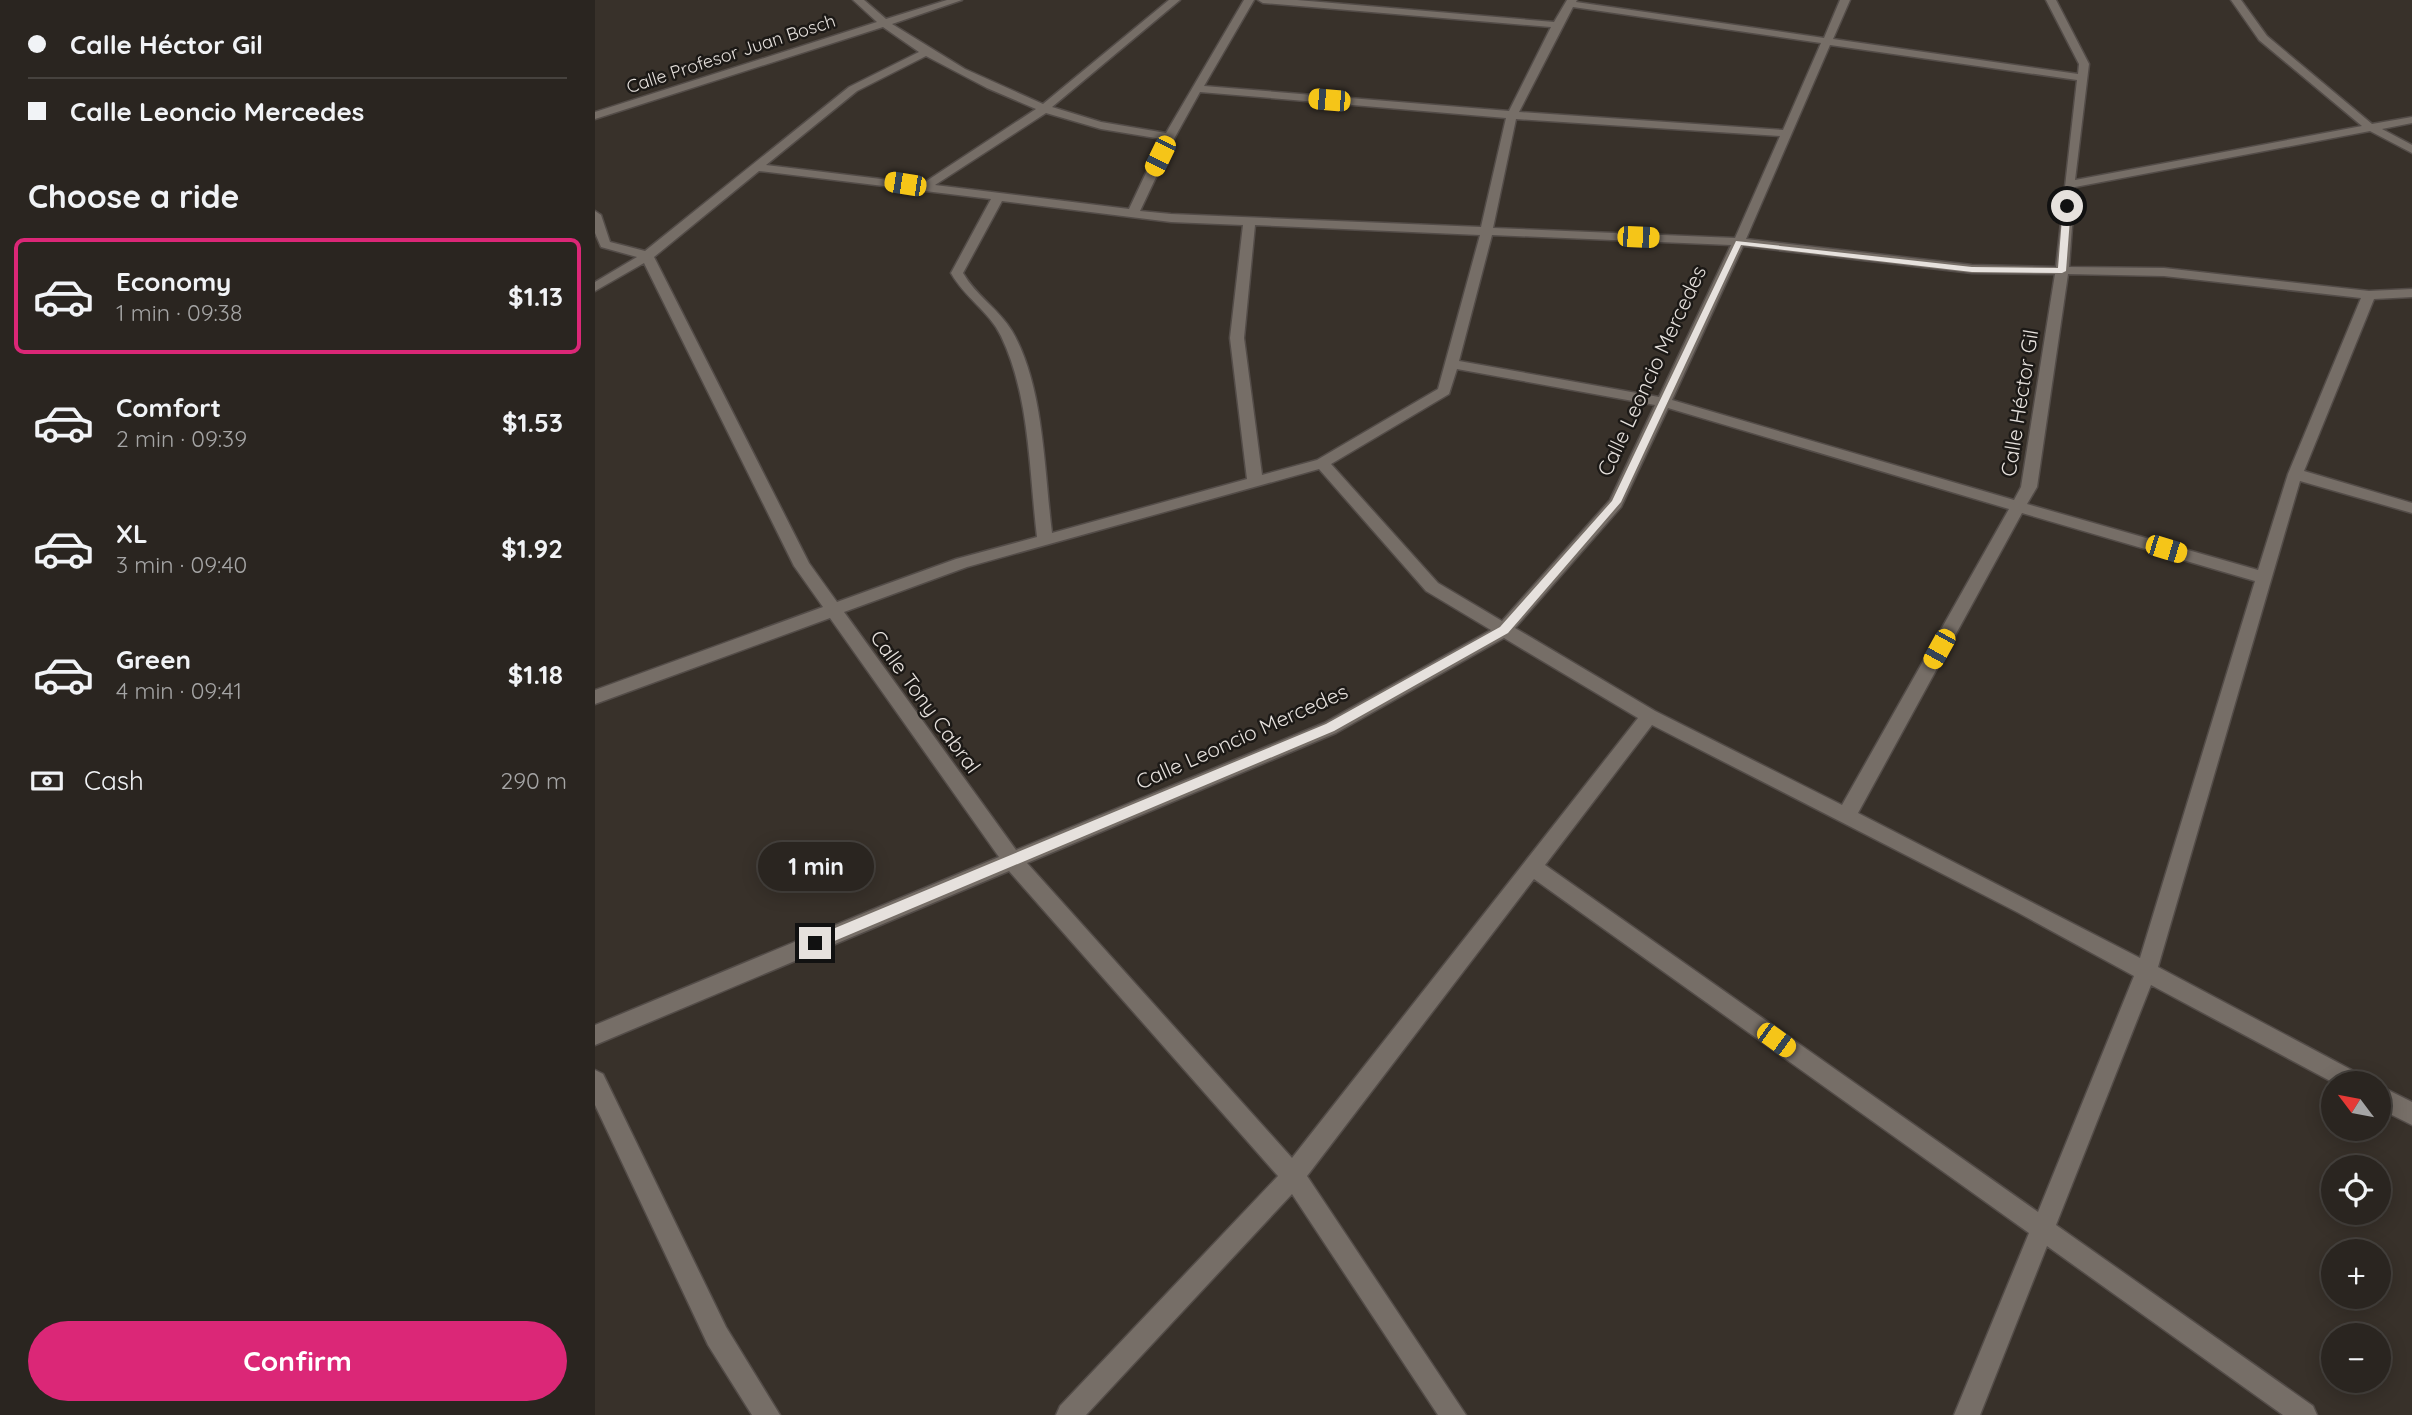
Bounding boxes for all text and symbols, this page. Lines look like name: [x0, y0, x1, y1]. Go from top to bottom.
street label: Calle Profesor Juan Bosch: [623, 9, 838, 98]
text: Calle Héctor Gil: [70, 28, 263, 61]
car: [1308, 88, 1351, 112]
text: Calle Leoncio Mercedes: [70, 95, 364, 128]
car: [1142, 133, 1179, 179]
car: [883, 170, 928, 198]
text: Choose a ride: [28, 176, 240, 216]
route start: [2051, 190, 2083, 222]
car: [1617, 226, 1660, 248]
street label: Calle Leoncio Mercedes: [1591, 261, 1711, 480]
icon: car: [32, 265, 95, 328]
text: Economy: [116, 265, 231, 298]
text: $1.13: [508, 280, 563, 313]
text: 1 min · 09:38: [116, 298, 242, 327]
street label: Calle Héctor Gil: [1995, 327, 2043, 478]
icon: car: [32, 391, 95, 454]
text: Comfort: [116, 391, 221, 424]
text: $1.53: [502, 406, 563, 439]
text: 2 min · 09:39: [116, 424, 247, 453]
icon: car: [32, 517, 95, 580]
text: XL: [116, 517, 148, 550]
text: $1.92: [501, 532, 563, 565]
car: [2143, 533, 2190, 565]
text: 3 min · 09:40: [116, 550, 247, 579]
street label: Calle Tony Cabral: [865, 625, 986, 778]
car: [1920, 626, 1959, 672]
icon: car: [32, 643, 95, 706]
text: Green: [116, 643, 191, 676]
text: $1.18: [508, 658, 563, 691]
text: 4 min · 09:41: [116, 676, 242, 705]
street label: Calle Leoncio Mercedes: [1132, 678, 1352, 795]
icon: cash: [28, 762, 66, 800]
text: Cash: [84, 764, 144, 797]
text: 290 m: [500, 766, 567, 795]
callout: 1 min: [757, 842, 873, 890]
text: 1 min: [788, 852, 844, 881]
route end: [799, 927, 831, 959]
car: [1753, 1019, 1800, 1061]
north arrow: [2321, 1071, 2391, 1141]
map controls: [2321, 1071, 2391, 1393]
button: locate: [2321, 1155, 2391, 1225]
button: +: [2321, 1239, 2391, 1309]
button: Confirm: [28, 1321, 567, 1401]
button: −: [2321, 1323, 2391, 1393]

